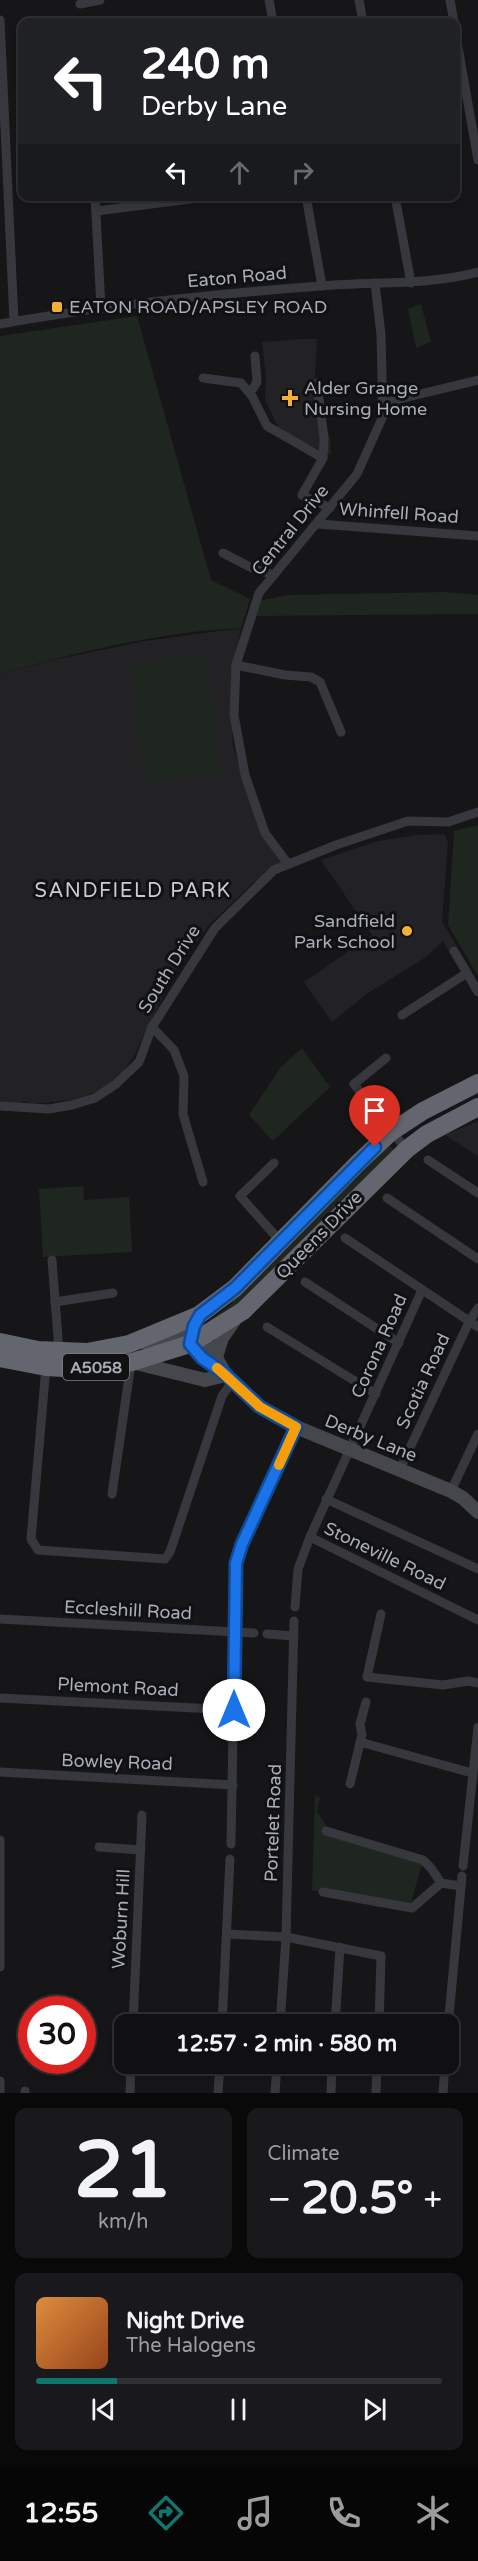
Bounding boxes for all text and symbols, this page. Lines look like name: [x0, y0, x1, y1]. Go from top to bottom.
text: 240 m: [141, 39, 270, 90]
icon: left: [42, 42, 120, 120]
text: Derby Lane: [141, 90, 287, 123]
icon: left: [160, 156, 193, 189]
icon: ahead: [223, 156, 256, 189]
icon: right: [286, 156, 319, 189]
street label: Eaton Road: [186, 262, 288, 292]
place label: EATON ROAD/APSLEY ROAD: [69, 296, 327, 318]
marker: EATON ROAD/APSLEY ROAD: [50, 300, 64, 314]
place label: Alder Grange Nursing Home: [304, 377, 427, 420]
marker: Alder Grange Nursing Home: [281, 389, 299, 407]
street label: Central Drive: [247, 480, 333, 580]
street label: Whinfell Road: [338, 498, 460, 528]
district label: SANDFIELD PARK: [35, 879, 231, 903]
place label: Sandfield Park School: [294, 910, 395, 953]
street label: South Drive: [133, 921, 205, 1017]
marker: Sandfield Park School: [400, 924, 414, 938]
pin: [349, 1085, 400, 1147]
icon: arrive: [358, 1094, 391, 1127]
street label: Queens Drive: [271, 1186, 367, 1284]
street label: Corona Road: [346, 1290, 412, 1402]
street label: Scotia Road: [391, 1330, 455, 1432]
road number: A5058: [63, 1354, 129, 1380]
street label: Derby Lane: [322, 1410, 420, 1466]
street label: Stoneville Road: [321, 1517, 449, 1595]
street label: Eccleshill Road: [64, 1596, 192, 1624]
street label: Plemont Road: [57, 1673, 179, 1701]
position arrow: [202, 1678, 266, 1742]
street label: Bowley Road: [61, 1749, 173, 1775]
street label: Portelet Road: [260, 1764, 286, 1882]
street label: Woburn Hill: [107, 1868, 135, 1970]
speed limit sign: 30: [18, 1996, 96, 2074]
text: 12:57 · 2 min · 580 m: [176, 2031, 397, 2057]
text: 21: [74, 2124, 172, 2218]
text: Climate: [268, 2142, 340, 2166]
text: 20.5°: [301, 2172, 414, 2226]
text: −: [268, 2180, 291, 2219]
text: +: [423, 2180, 442, 2219]
text: km/h: [98, 2210, 148, 2234]
text: Night Drive: [126, 2308, 244, 2334]
text: The Halogens: [126, 2334, 256, 2358]
icon: previous: [87, 2393, 120, 2426]
icon: pause: [222, 2393, 255, 2426]
icon: next: [358, 2393, 391, 2426]
icon: directions: [145, 2492, 187, 2534]
icon: music: [234, 2492, 276, 2534]
icon: phone: [323, 2492, 365, 2534]
icon: climate: [412, 2492, 454, 2534]
text: 12:55: [24, 2497, 98, 2530]

